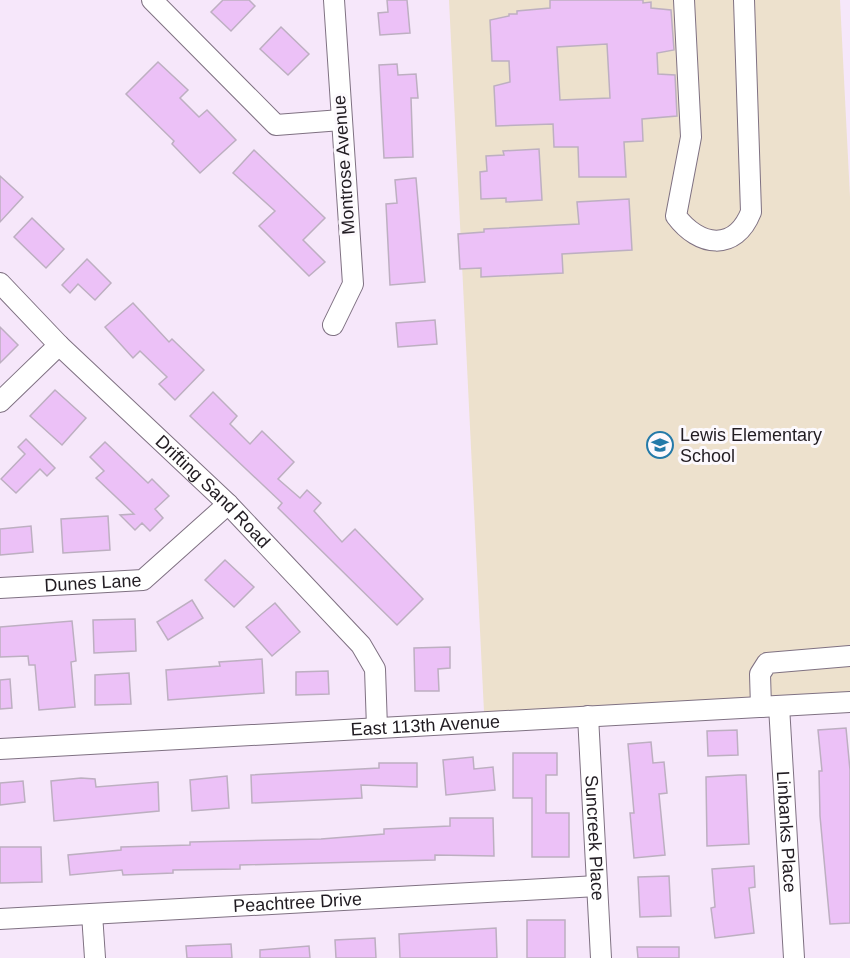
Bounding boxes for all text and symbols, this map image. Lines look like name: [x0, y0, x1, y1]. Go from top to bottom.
street label: Montrose Avenue: [329, 95, 359, 235]
place label: Lewis Elementary School: [680, 425, 822, 466]
school or university icon: Lewis Elementary School: [645, 430, 675, 460]
street label: Drifting Sand Road: [151, 431, 274, 552]
street label: Dunes Lane: [44, 570, 142, 596]
street label: East 113th Avenue: [350, 711, 501, 740]
street label: Linbanks Place: [773, 770, 800, 893]
street label: Suncreek Place: [581, 774, 608, 901]
street label: Peachtree Drive: [233, 889, 363, 916]

